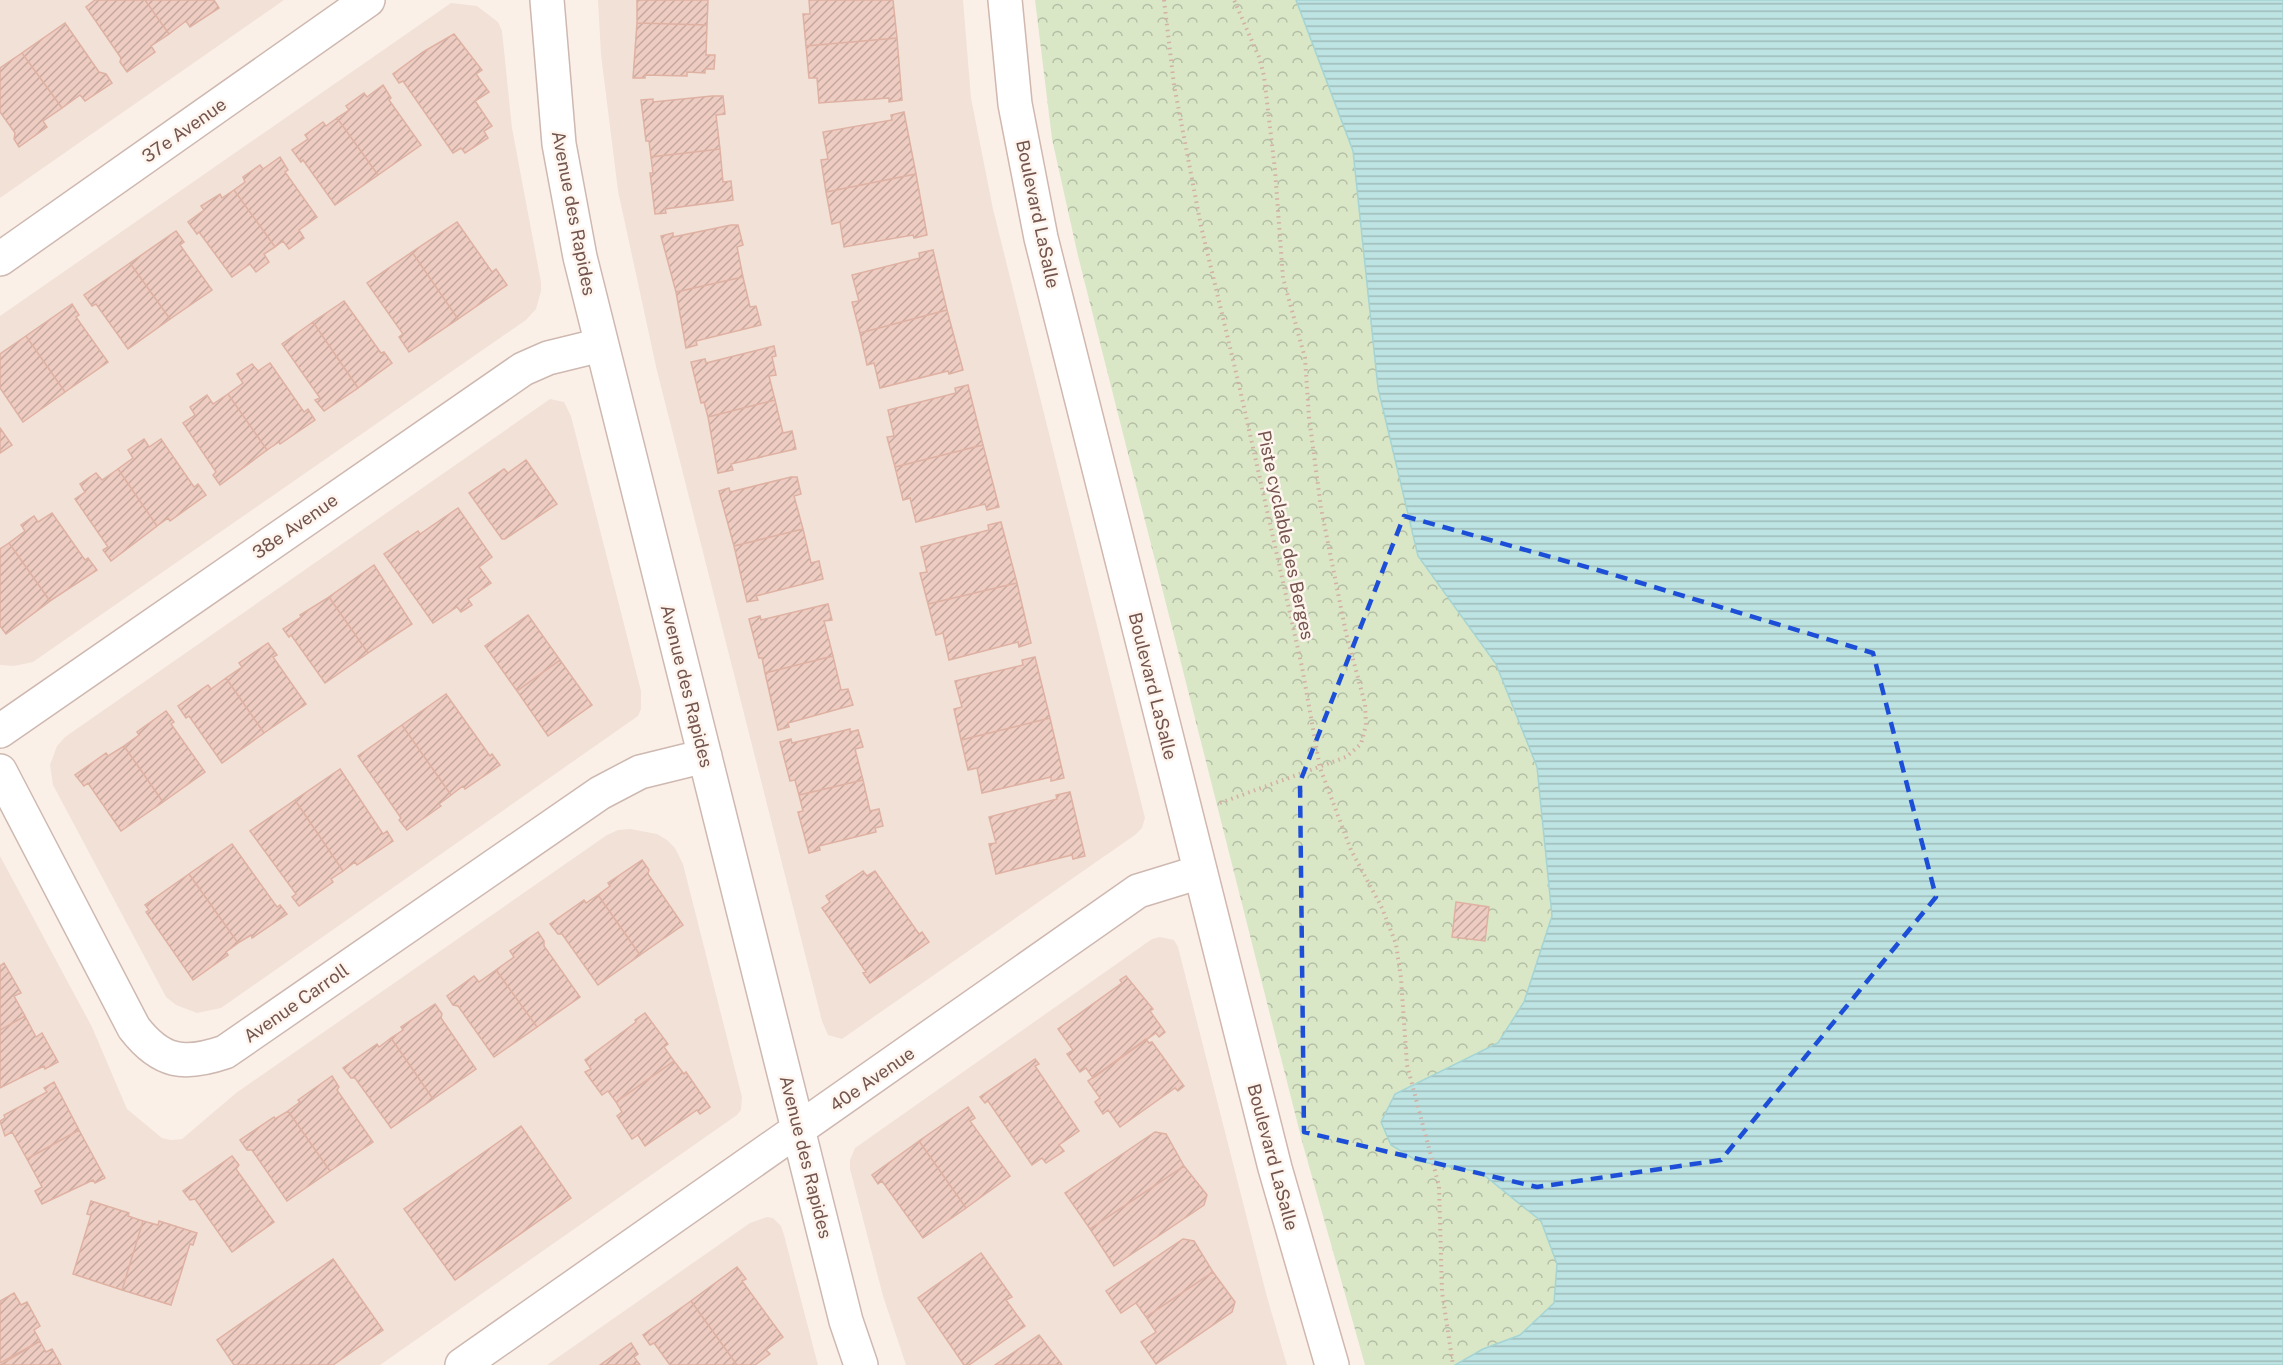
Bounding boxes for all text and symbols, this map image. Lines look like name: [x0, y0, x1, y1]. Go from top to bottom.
street label: 37e Avenue: [138, 93, 230, 167]
street label: Avenue des Rapides: [548, 129, 600, 297]
street label: Boulevard LaSalle: [1012, 138, 1064, 290]
street label: Piste cyclable des Berges: [1254, 428, 1318, 642]
street label: 38e Avenue: [248, 489, 342, 563]
street label: Avenue des Rapides: [657, 602, 717, 770]
street label: Boulevard LaSalle: [1125, 610, 1181, 762]
street label: Avenue Carroll: [240, 959, 352, 1047]
street label: 40e Avenue: [826, 1042, 918, 1116]
street label: Avenue des Rapides: [776, 1073, 836, 1241]
street label: Boulevard LaSalle: [1243, 1081, 1303, 1233]

